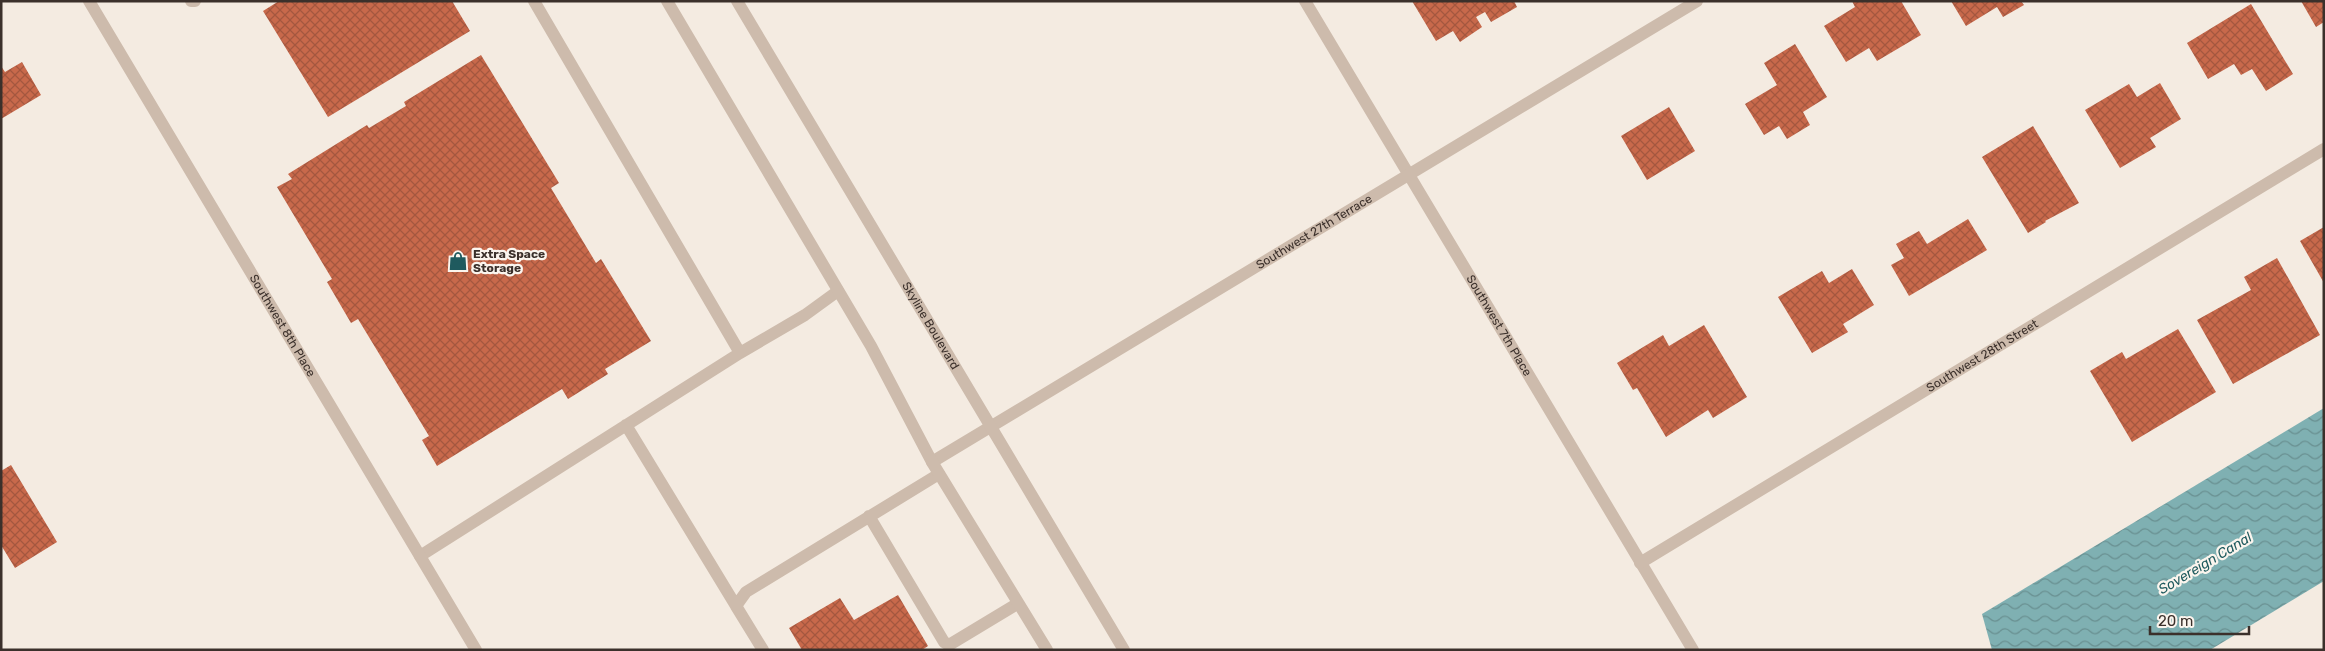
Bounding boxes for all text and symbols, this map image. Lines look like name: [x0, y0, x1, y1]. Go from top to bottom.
street label: Southwest 27th Terrace: [1253, 191, 1375, 272]
place label: Extra Space Storage: [473, 247, 545, 275]
shop icon: Extra Space Storage: [447, 250, 469, 272]
street label: Southwest 8th Place: [247, 272, 319, 380]
street label: Southwest 7th Place: [1463, 272, 1535, 379]
street label: Skyline Boulevard: [899, 279, 962, 372]
street label: Southwest 28th Street: [1924, 317, 2041, 395]
water label: Sovereign Canal: [2155, 529, 2256, 598]
scale bar: [2150, 604, 2249, 636]
text: 20 m: [2158, 612, 2193, 630]

